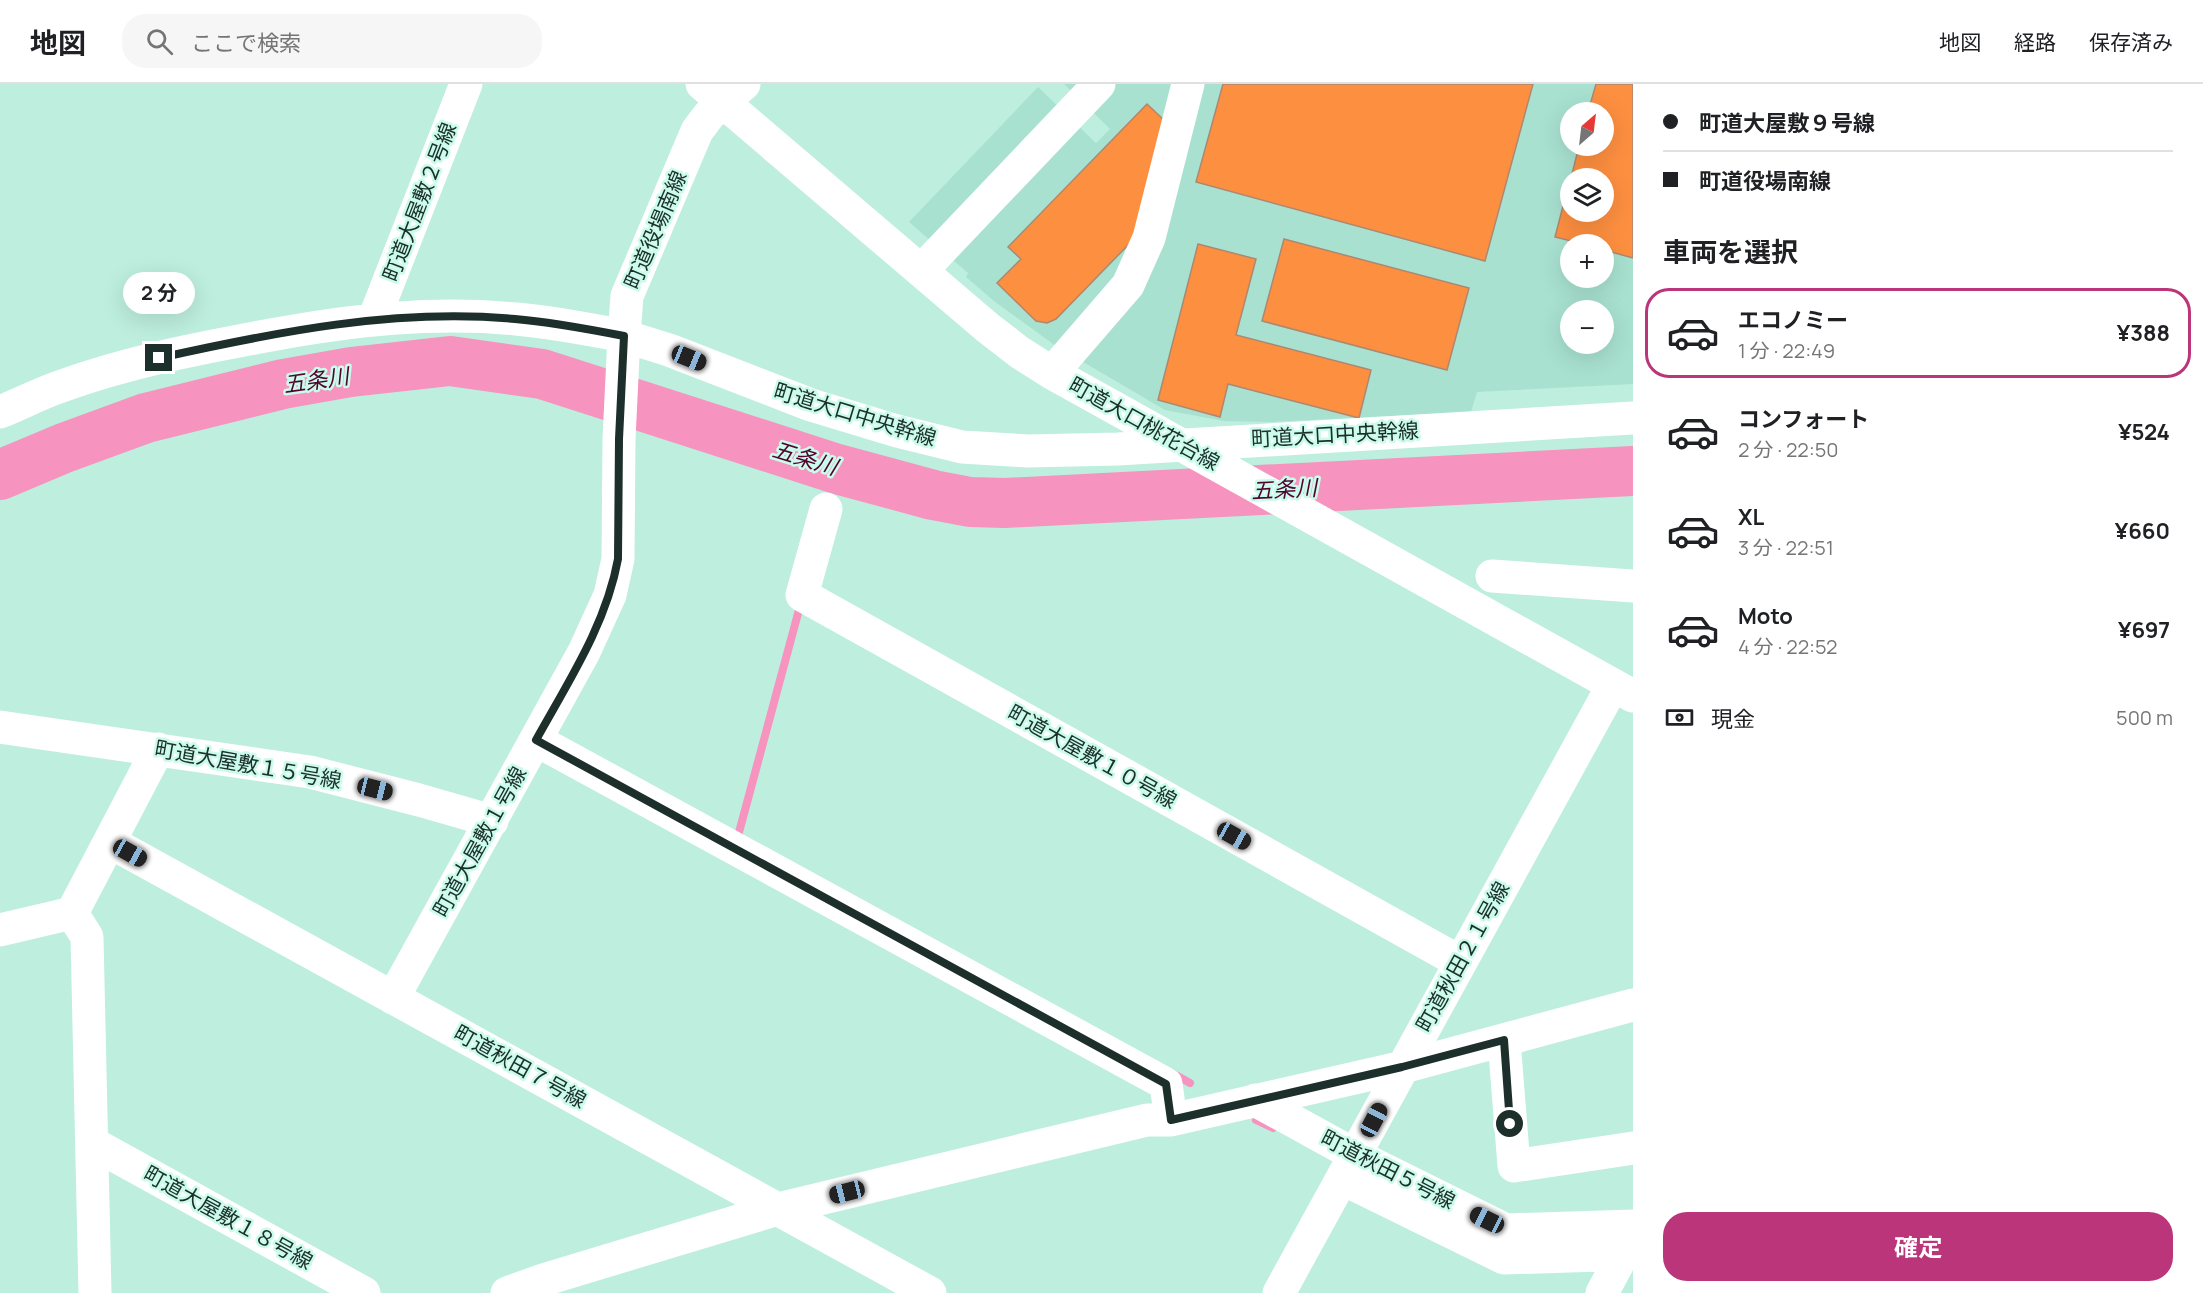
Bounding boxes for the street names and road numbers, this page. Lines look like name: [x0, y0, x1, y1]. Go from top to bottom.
street label: 町道大屋敷２号線: [376, 118, 462, 285]
street label: 町道役場南線: [618, 166, 693, 293]
street label: 町道大口桃花台線: [1064, 370, 1225, 476]
street label: 町道大口中央幹線: [771, 376, 940, 452]
street label: 町道大口中央幹線: [1250, 416, 1420, 452]
street label: 町道大屋敷１０号線: [1003, 698, 1182, 814]
street label: 町道大屋敷１５号線: [153, 734, 344, 794]
street label: 町道大屋敷１号線: [426, 761, 532, 922]
street label: 町道秋田２１号線: [1409, 876, 1515, 1037]
street label: 町道秋田７号線: [449, 1018, 592, 1114]
street label: 町道秋田５号線: [1317, 1123, 1460, 1215]
street label: 町道大屋敷１８号線: [139, 1159, 318, 1275]

